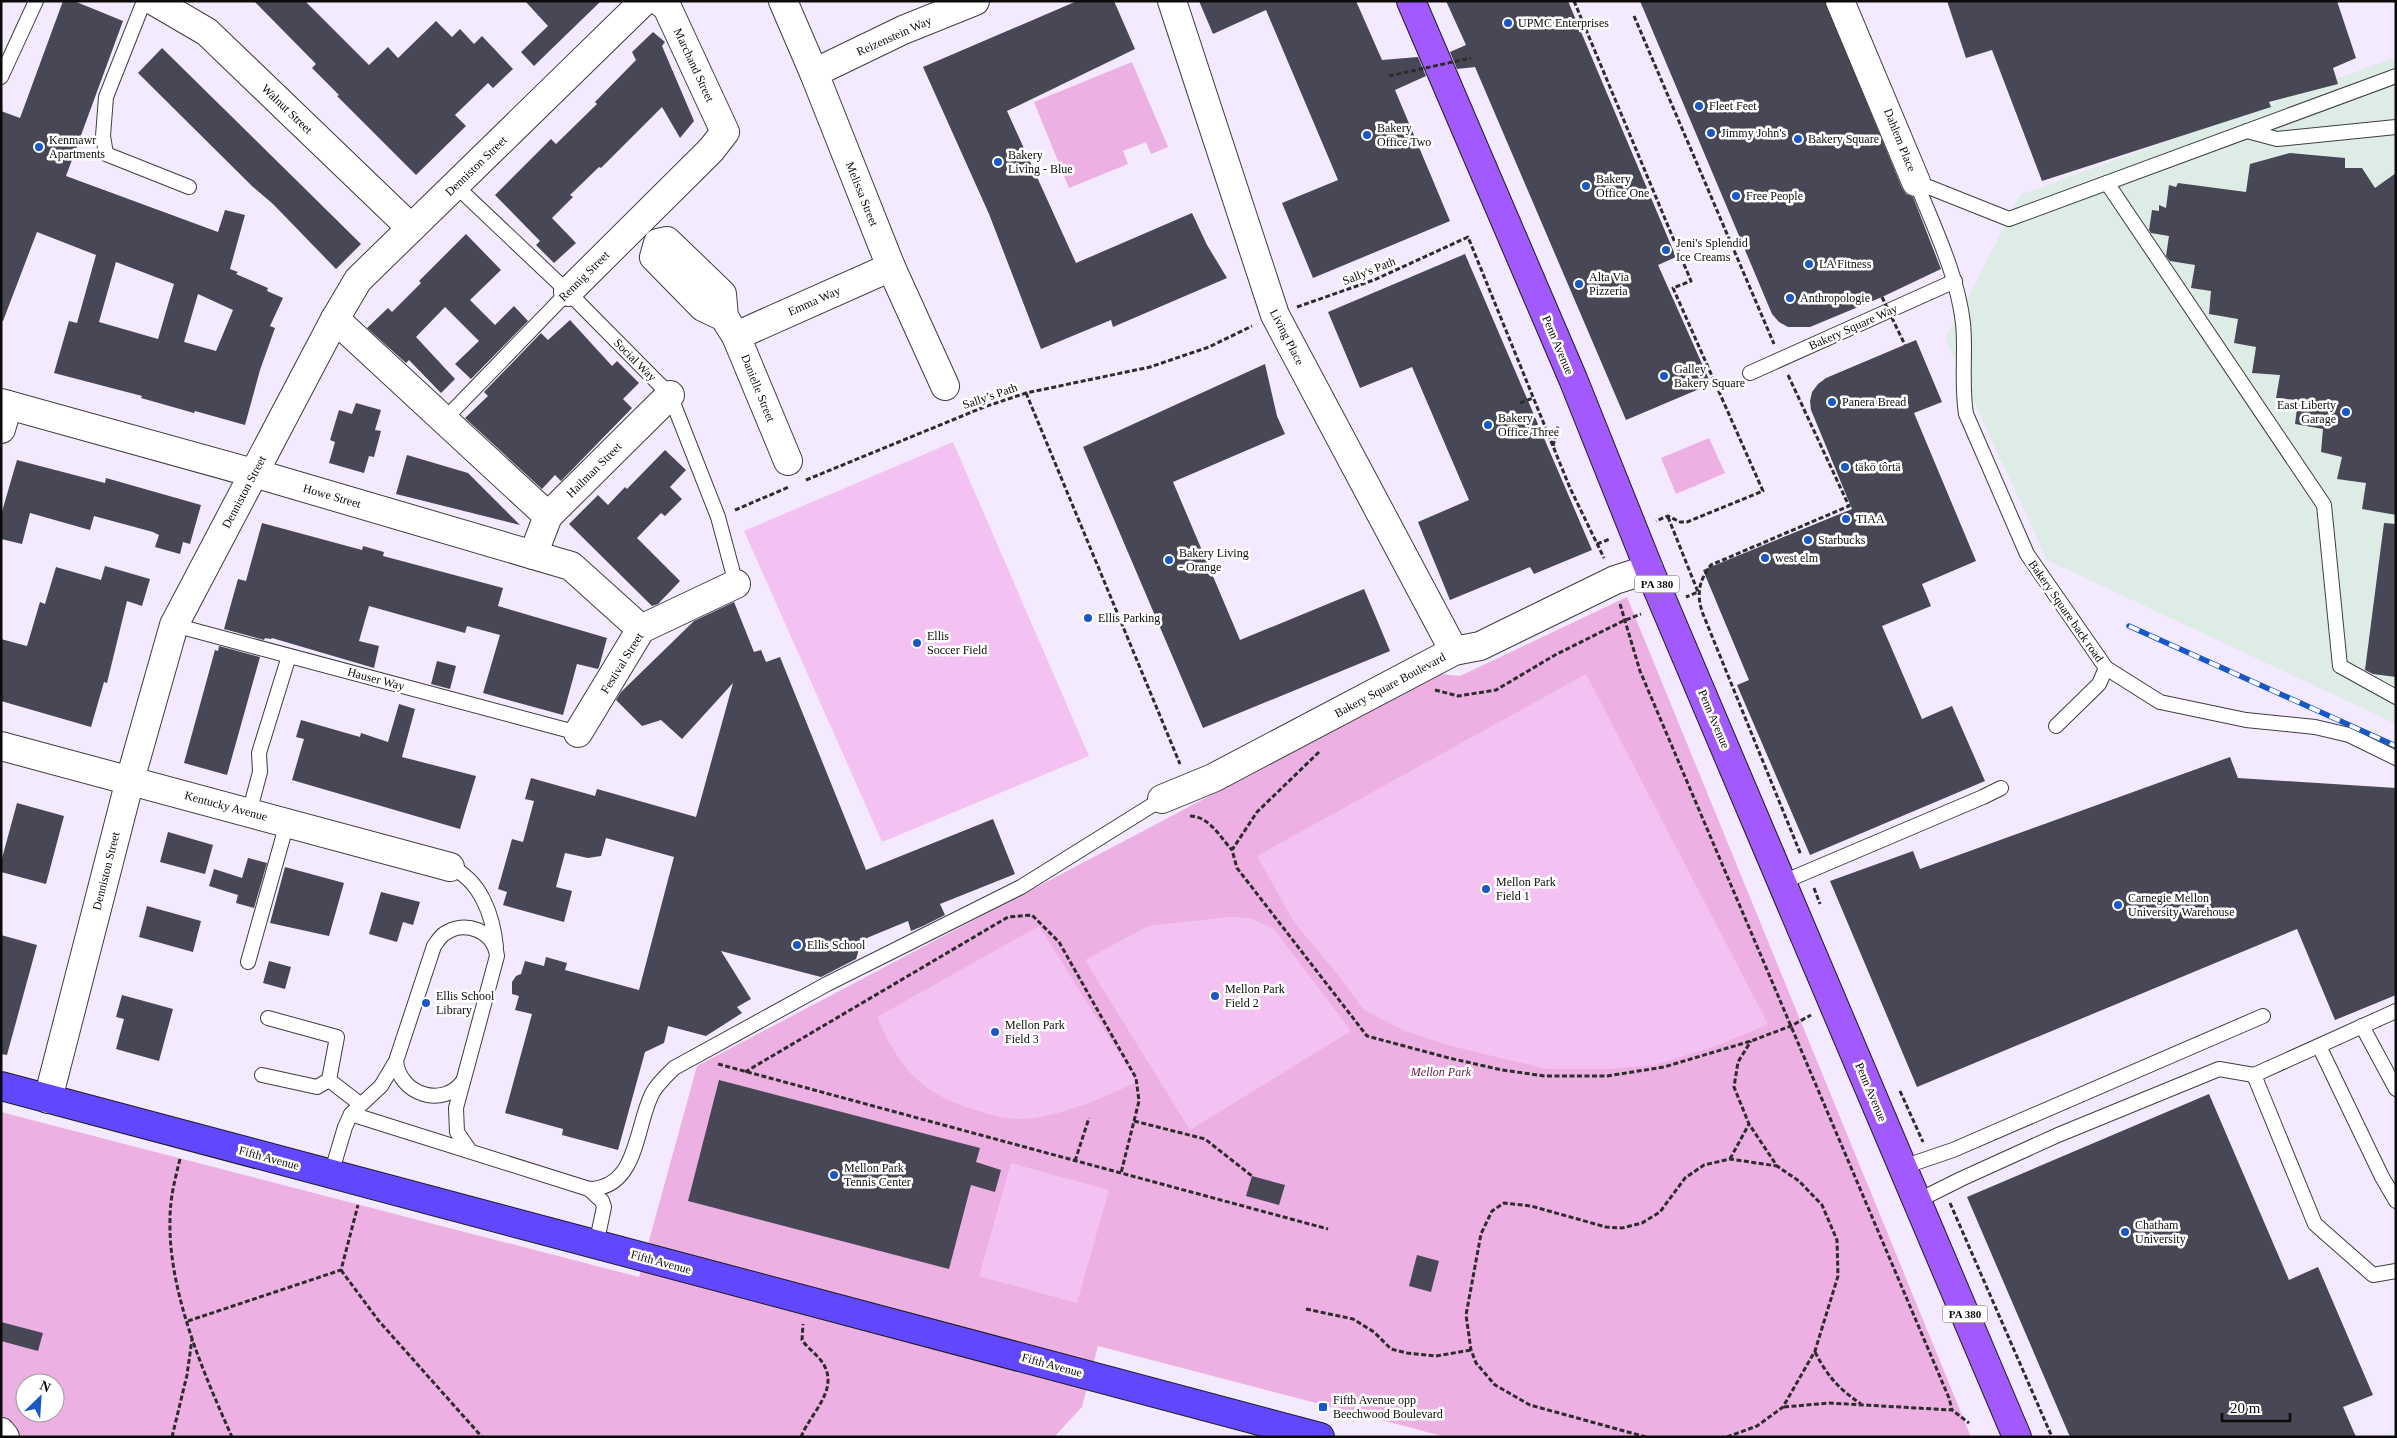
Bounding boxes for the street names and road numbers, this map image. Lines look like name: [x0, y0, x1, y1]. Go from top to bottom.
street label: Reizenstein Way: [854, 13, 934, 59]
street label: Marchand Street: [671, 26, 717, 105]
street label: Walnut Street: [259, 81, 316, 137]
street label: Dahlem Place: [1881, 106, 1919, 174]
street label: Denniston Street: [442, 133, 510, 199]
street label: Melissa Street: [843, 160, 882, 229]
street label: Rennig Street: [556, 247, 613, 304]
street label: Sally's Path: [1340, 254, 1398, 288]
street label: Emma Way: [786, 283, 842, 319]
street label: Bakery Square Way: [1807, 301, 1899, 353]
street label: Living Place: [1267, 307, 1307, 367]
street label: Penn Avenue: [1539, 313, 1577, 377]
street label: Social Way: [611, 336, 659, 384]
street label: Danielle Street: [738, 352, 778, 424]
street label: Sally’s Path: [961, 380, 1019, 412]
street label: Hailman Street: [563, 439, 625, 501]
street label: Denniston Street: [219, 453, 269, 531]
street label: Howe Street: [301, 481, 363, 511]
street label: Bakery Square back road: [2026, 557, 2106, 665]
road number: PA 380: [1634, 576, 1680, 592]
street label: Festival Street: [598, 629, 647, 696]
street label: Bakery Square Boulevard: [1332, 650, 1448, 720]
street label: Hauser Way: [346, 665, 406, 693]
street label: Penn Avenue: [1695, 687, 1733, 751]
street label: Kentucky Avenue: [183, 788, 269, 824]
street label: Denniston Street: [89, 830, 123, 912]
street label: Penn Avenue: [1852, 1060, 1890, 1124]
street label: Fifth Avenue: [237, 1143, 301, 1173]
street label: Fifth Avenue: [629, 1247, 693, 1277]
road number: PA 380: [1942, 1306, 1988, 1322]
street label: Fifth Avenue: [1020, 1350, 1084, 1380]

